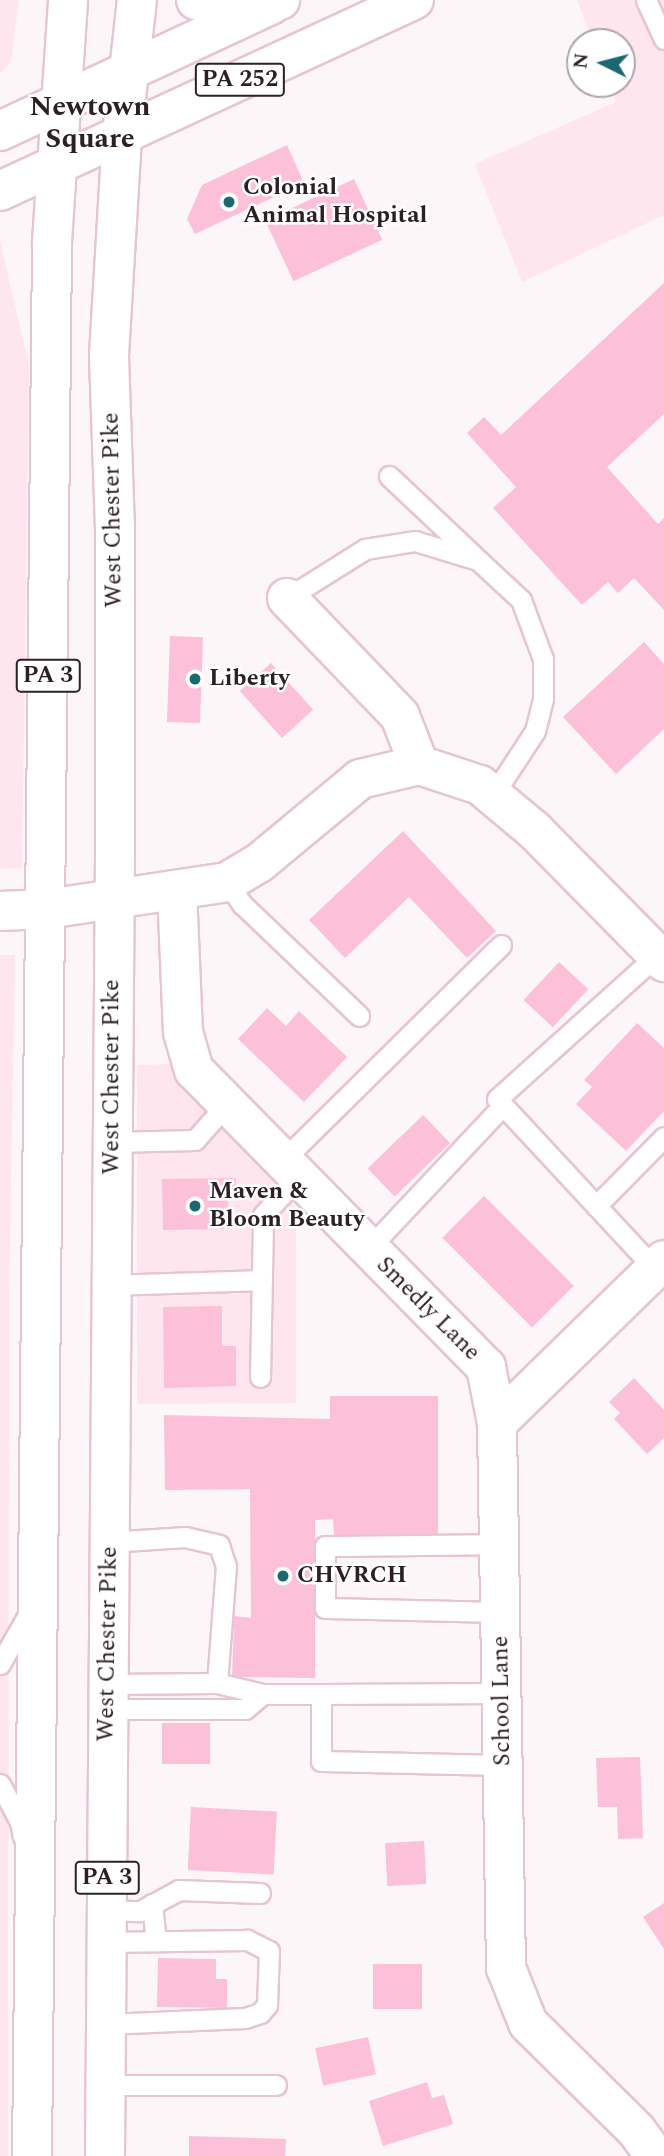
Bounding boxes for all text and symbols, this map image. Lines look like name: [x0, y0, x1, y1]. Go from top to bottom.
north arrow: [566, 28, 636, 98]
text: N: [566, 52, 597, 70]
road number: PA 252: [194, 60, 286, 100]
district label: Newtown Square: [29, 90, 151, 156]
place label: Colonial Animal Hospital: [243, 174, 427, 230]
marker: Colonial Animal Hospital: [221, 194, 237, 210]
street label: West Chester Pike: [97, 412, 129, 608]
road number: PA 3: [15, 656, 81, 696]
place label: Liberty: [209, 665, 290, 693]
marker: Liberty: [187, 671, 203, 687]
street label: West Chester Pike: [98, 979, 126, 1175]
place label: Maven & Bloom Beauty: [209, 1178, 364, 1234]
marker: Maven & Bloom Beauty: [187, 1198, 203, 1214]
street label: Smedly Lane: [370, 1251, 486, 1367]
street label: West Chester Pike: [92, 1546, 124, 1742]
place label: CHVRCH: [297, 1562, 407, 1590]
marker: CHVRCH: [275, 1568, 291, 1584]
street label: School Lane: [486, 1636, 518, 1766]
road number: PA 3: [74, 1858, 140, 1898]

